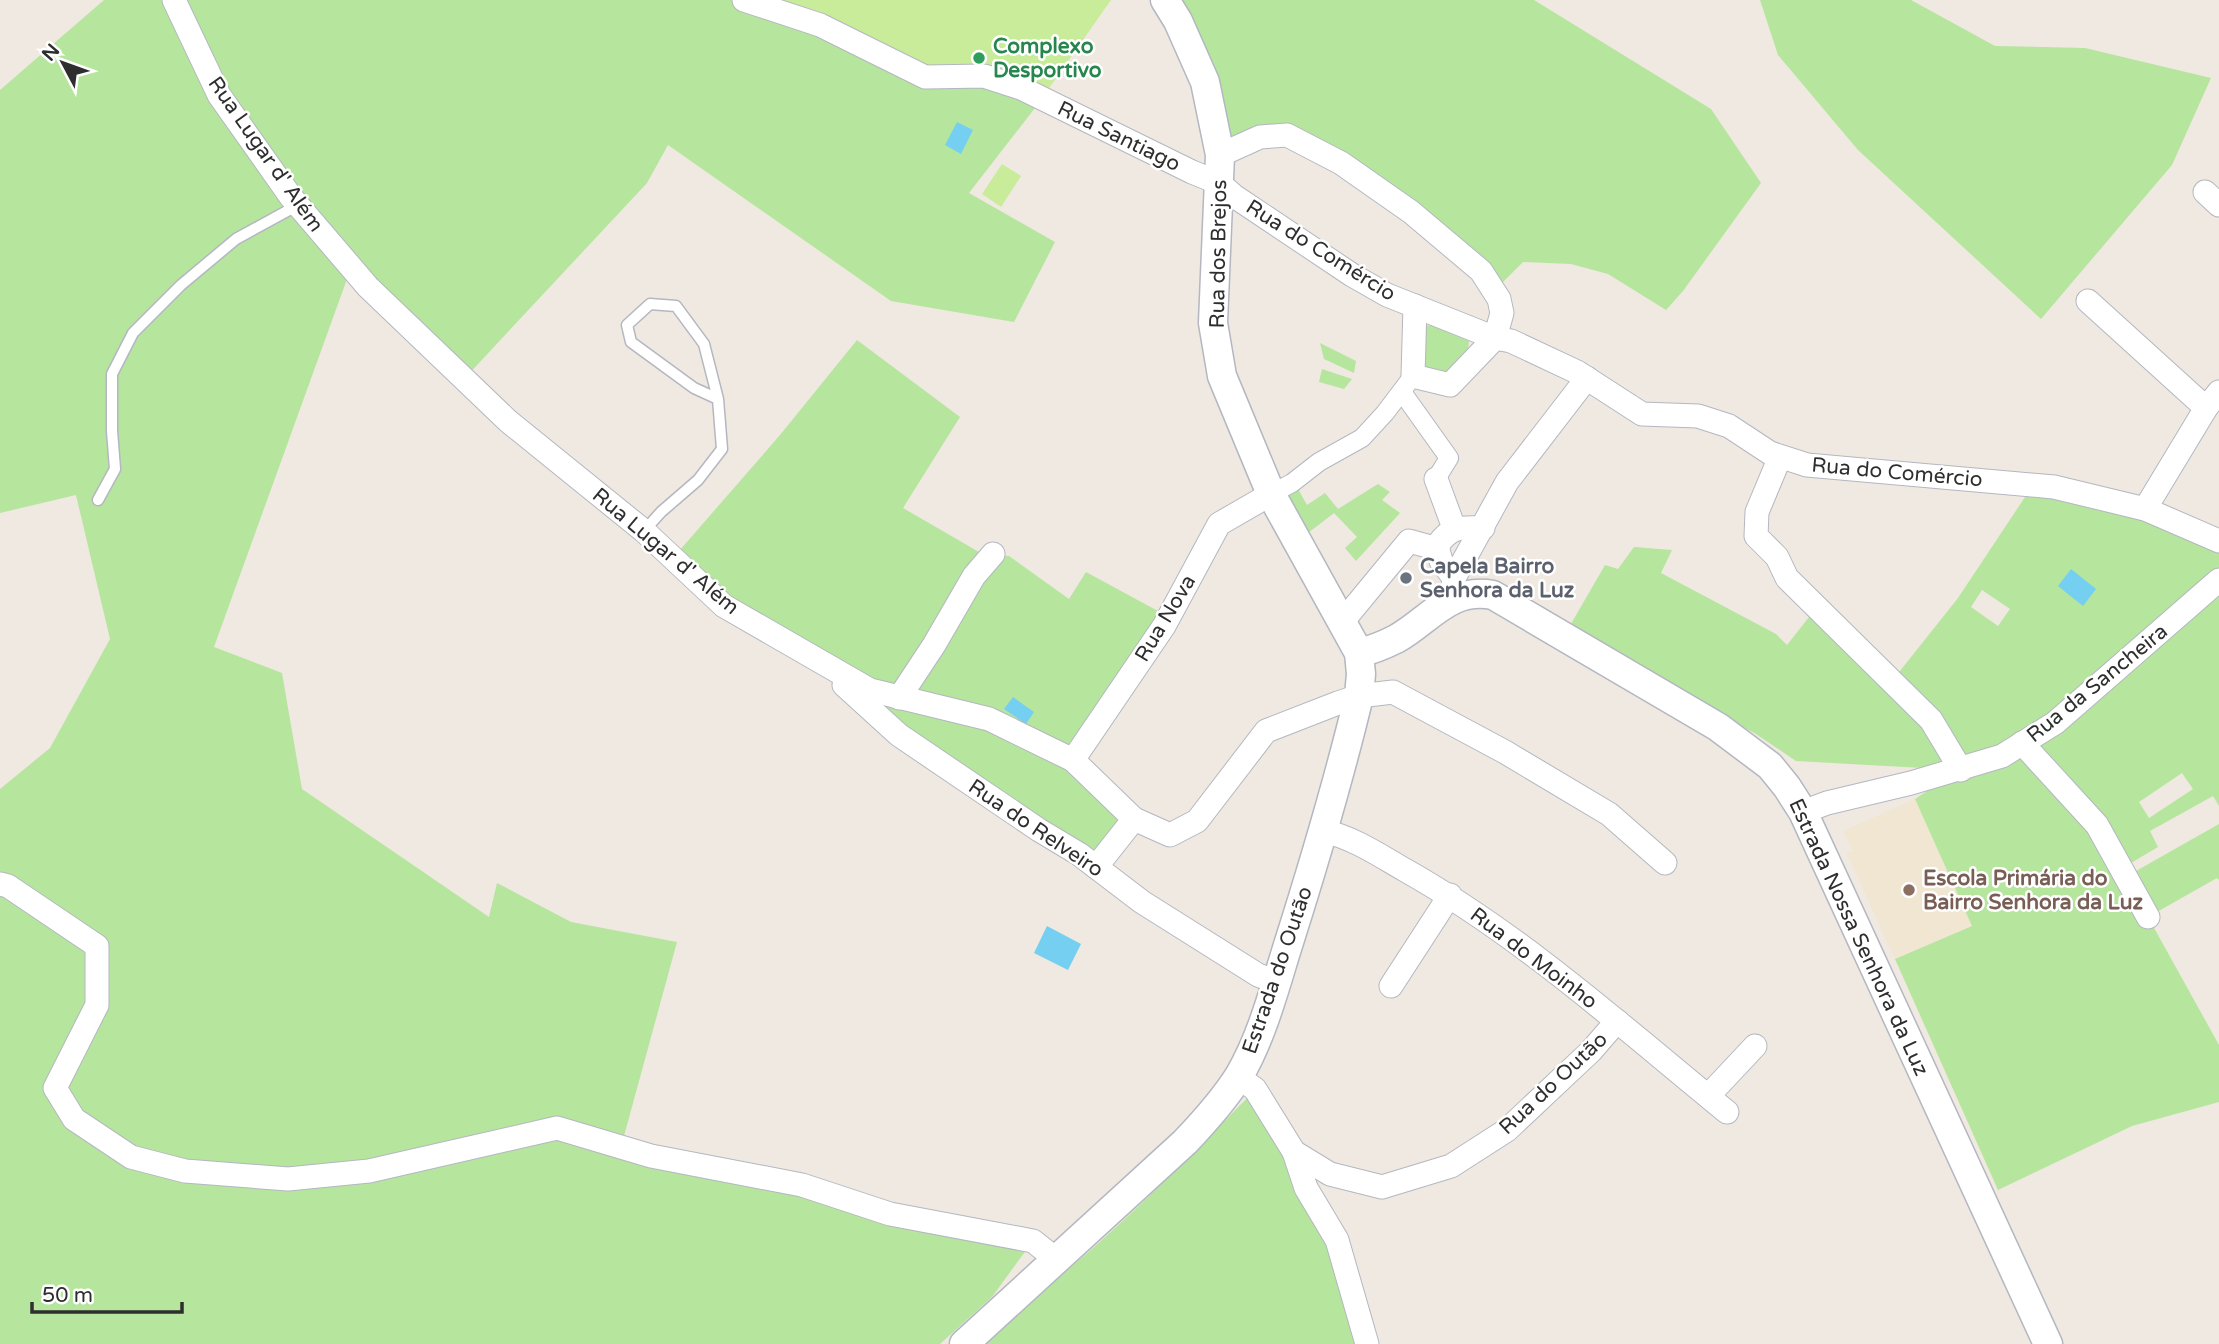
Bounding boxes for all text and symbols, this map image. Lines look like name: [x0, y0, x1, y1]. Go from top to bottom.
north arrow: [28, 28, 98, 98]
place label: Complexo Desportivo: [993, 34, 1102, 83]
text: N: [38, 40, 64, 65]
marker: Complexo Desportivo: [971, 50, 987, 66]
street label: Rua Lugar d' Além: [203, 72, 329, 237]
street label: Rua Santiago: [1053, 96, 1184, 177]
street label: Rua dos Brejos: [1205, 179, 1232, 329]
street label: Rua do Comércio: [1241, 194, 1400, 306]
street label: Rua do Comércio: [1810, 453, 1984, 492]
street label: Rua Lugar d' Além: [587, 483, 744, 620]
place label: Capela Bairro Senhora da Luz: [1420, 554, 1575, 603]
street label: Rua Nova: [1130, 570, 1201, 666]
marker: Capela Bairro Senhora da Luz: [1398, 570, 1414, 586]
street label: Rua da Sancheira: [2022, 619, 2173, 748]
street label: Rua do Relveiro: [964, 774, 1108, 883]
street label: Estrada Nossa Senhora da Luz: [1783, 795, 1934, 1080]
place label: Escola Primária do Bairro Senhora da Luz: [1923, 866, 2143, 915]
marker: Escola Primária do Bairro Senhora da Luz: [1901, 882, 1917, 898]
street label: Estrada do Outão: [1237, 883, 1318, 1057]
street label: Rua do Moinho: [1465, 902, 1602, 1014]
street label: Rua do Outão: [1494, 1027, 1613, 1140]
scale bar: [32, 1270, 182, 1314]
text: 50 m: [42, 1283, 93, 1308]

